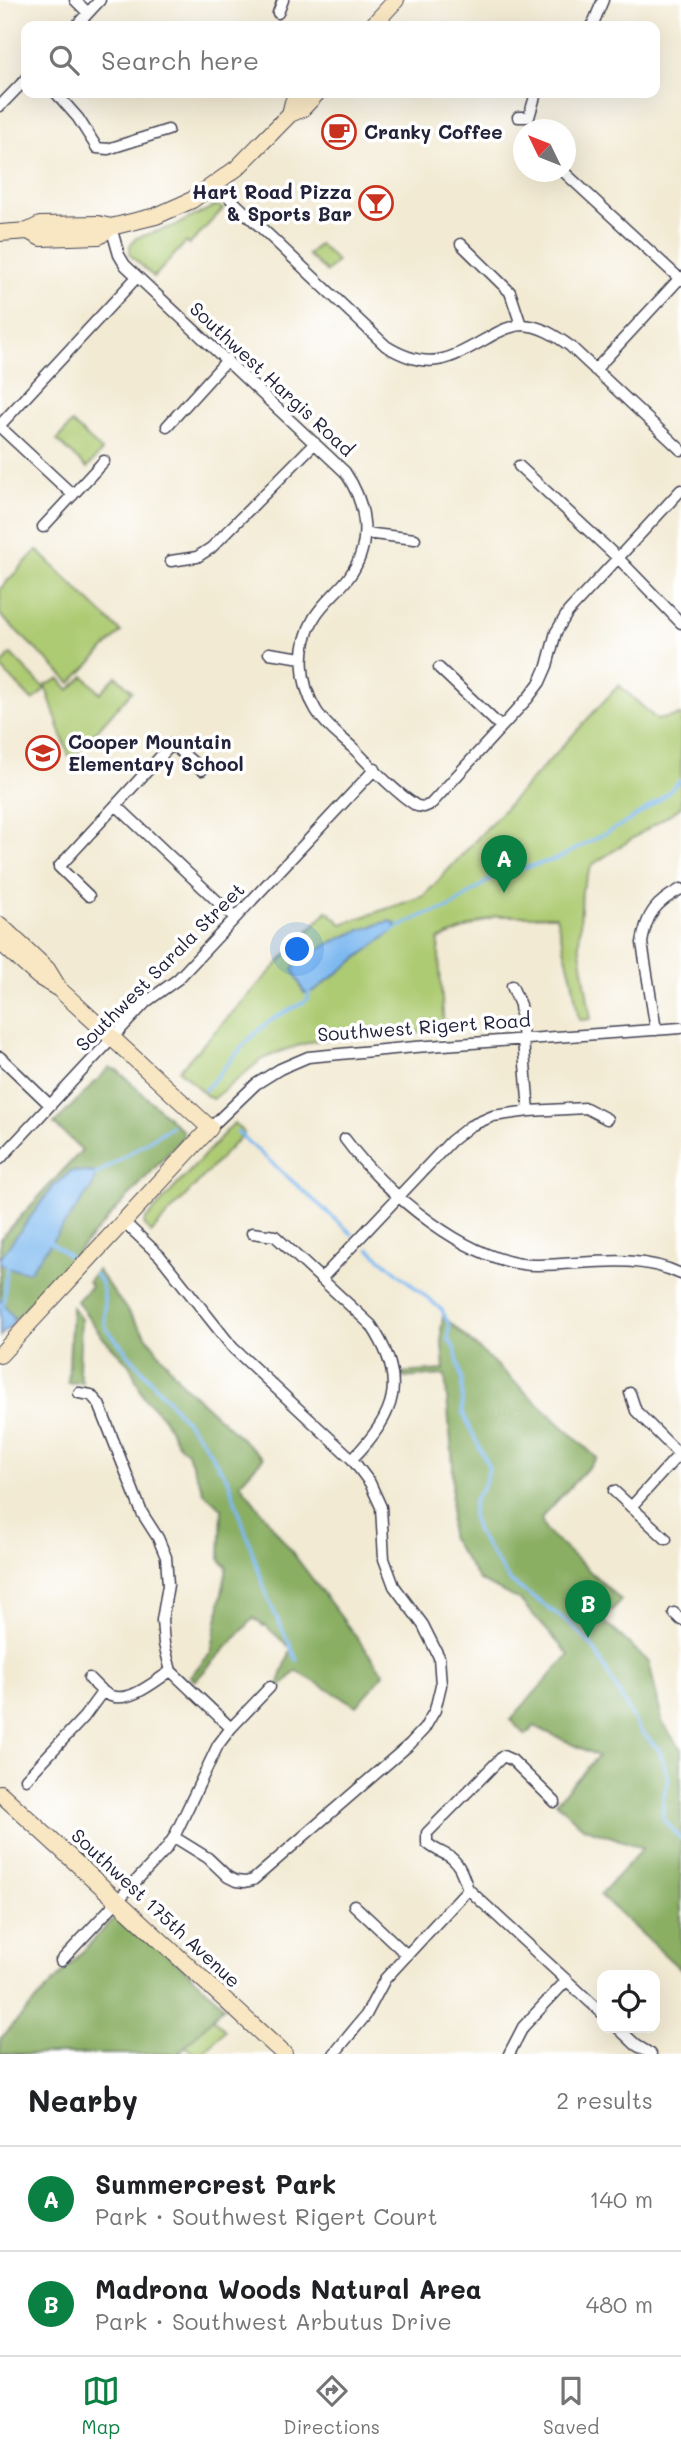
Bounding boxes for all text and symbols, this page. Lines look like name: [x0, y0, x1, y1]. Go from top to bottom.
search box: [21, 21, 660, 98]
icon: search: [45, 41, 83, 79]
text: Search here: [101, 43, 259, 77]
cafe icon: Cranky Coffee: [320, 113, 358, 151]
place label: Cranky Coffee: [364, 119, 503, 144]
north arrow: [513, 119, 576, 182]
place label: Hart Road Pizza & Sports Bar: [192, 179, 352, 226]
bar icon: Hart Road Pizza & Sports Bar: [357, 184, 395, 222]
street label: Southwest Hargis Road: [185, 296, 360, 461]
place label: Cooper Mountain Elementary School: [68, 729, 244, 776]
school or university icon: Cooper Mountain Elementary School: [24, 734, 62, 772]
pin: A: [481, 835, 527, 893]
street label: Southwest Sarala Street: [70, 877, 249, 1056]
your location: [280, 932, 314, 966]
street label: Southwest Rigert Road: [317, 1007, 531, 1046]
pin: B: [565, 1580, 611, 1638]
street label: Southwest 175th Avenue: [66, 1823, 246, 1993]
map controls: [597, 1970, 660, 2033]
button: locate: [597, 1970, 660, 2033]
text: Nearby: [28, 2080, 138, 2120]
text: 2 results: [556, 2085, 653, 2115]
text: Summercrest Park: [95, 2167, 336, 2201]
text: A: [43, 2184, 59, 2214]
text: 140 m: [589, 2184, 653, 2214]
text: Park · Southwest Rigert Court: [95, 2201, 438, 2231]
text: Madrona Woods Natural Area: [95, 2272, 482, 2306]
text: B: [43, 2289, 59, 2319]
text: 480 m: [586, 2289, 653, 2319]
text: Park · Southwest Arbutus Drive: [95, 2306, 452, 2336]
tab: Map: [82, 2372, 120, 2439]
tab: Directions: [283, 2372, 380, 2439]
tab: Saved: [543, 2372, 599, 2439]

